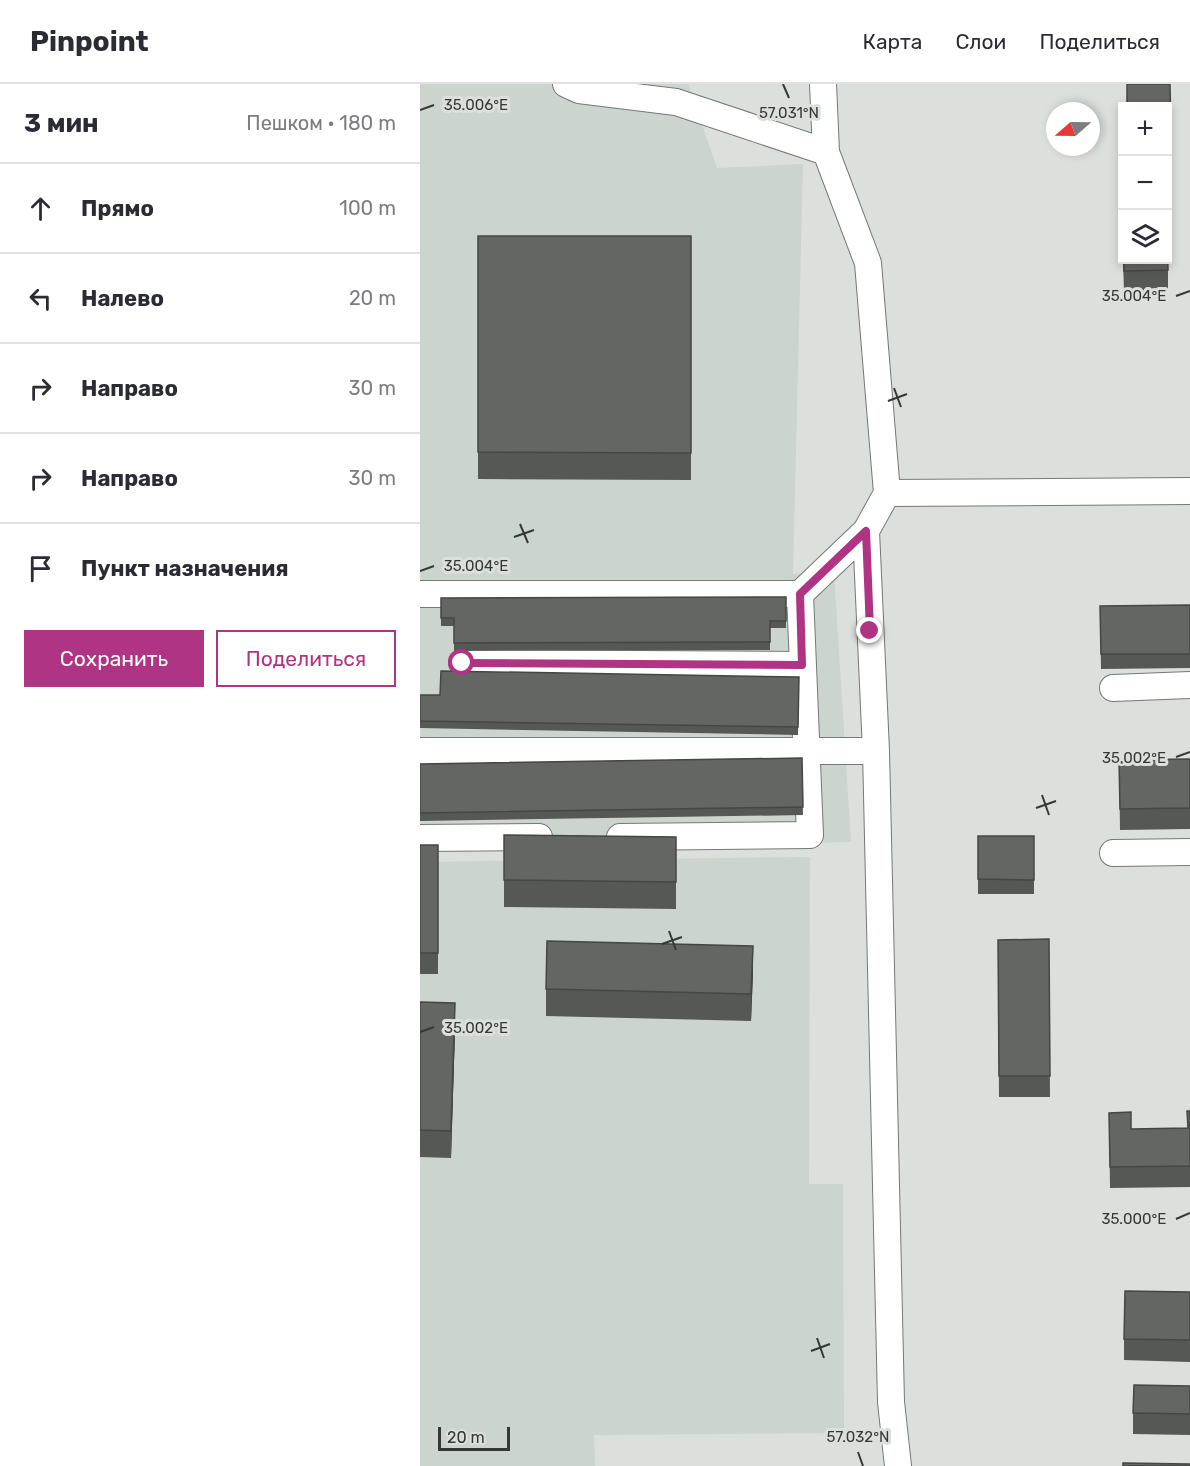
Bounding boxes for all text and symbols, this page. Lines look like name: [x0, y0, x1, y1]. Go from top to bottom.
text: Pinpoint: [30, 25, 149, 58]
text: Карта: [862, 29, 922, 54]
text: Слои: [955, 29, 1006, 54]
text: Поделиться: [1039, 29, 1160, 54]
text: 35.006°E: [444, 96, 508, 114]
north arrow: [1046, 102, 1100, 156]
map controls: [1118, 102, 1172, 264]
button: +: [1118, 102, 1172, 156]
text: 57.031°N: [759, 104, 819, 122]
text: 3 мин: [24, 108, 99, 139]
text: Пешком · 180 m: [246, 111, 396, 135]
button: −: [1118, 156, 1172, 210]
icon: ahead: [24, 192, 57, 225]
text: Прямо: [81, 195, 154, 222]
text: 100 m: [339, 196, 396, 220]
button: layers: [1118, 210, 1172, 264]
icon: left: [24, 282, 57, 315]
text: Налево: [81, 285, 164, 312]
text: 20 m: [349, 286, 396, 310]
text: 35.004°E: [1102, 287, 1166, 305]
icon: right: [24, 372, 57, 405]
text: Направо: [81, 375, 178, 402]
text: 30 m: [349, 376, 396, 400]
icon: right: [24, 462, 57, 495]
text: Направо: [81, 465, 178, 492]
text: 30 m: [349, 466, 396, 490]
icon: arrive: [24, 552, 57, 585]
text: Пункт назначения: [81, 555, 289, 582]
text: 35.004°E: [444, 557, 508, 575]
route end: [856, 617, 882, 643]
button: Сохранить: [24, 630, 204, 687]
button: Поделиться: [216, 630, 396, 687]
route start: [448, 649, 474, 675]
text: 35.002°E: [1102, 749, 1166, 767]
text: 35.002°E: [444, 1019, 508, 1037]
text: 35.000°E: [1102, 1210, 1166, 1228]
scale bar: [438, 1424, 510, 1452]
text: 20 m: [447, 1428, 485, 1447]
text: 57.032°N: [827, 1428, 889, 1446]

